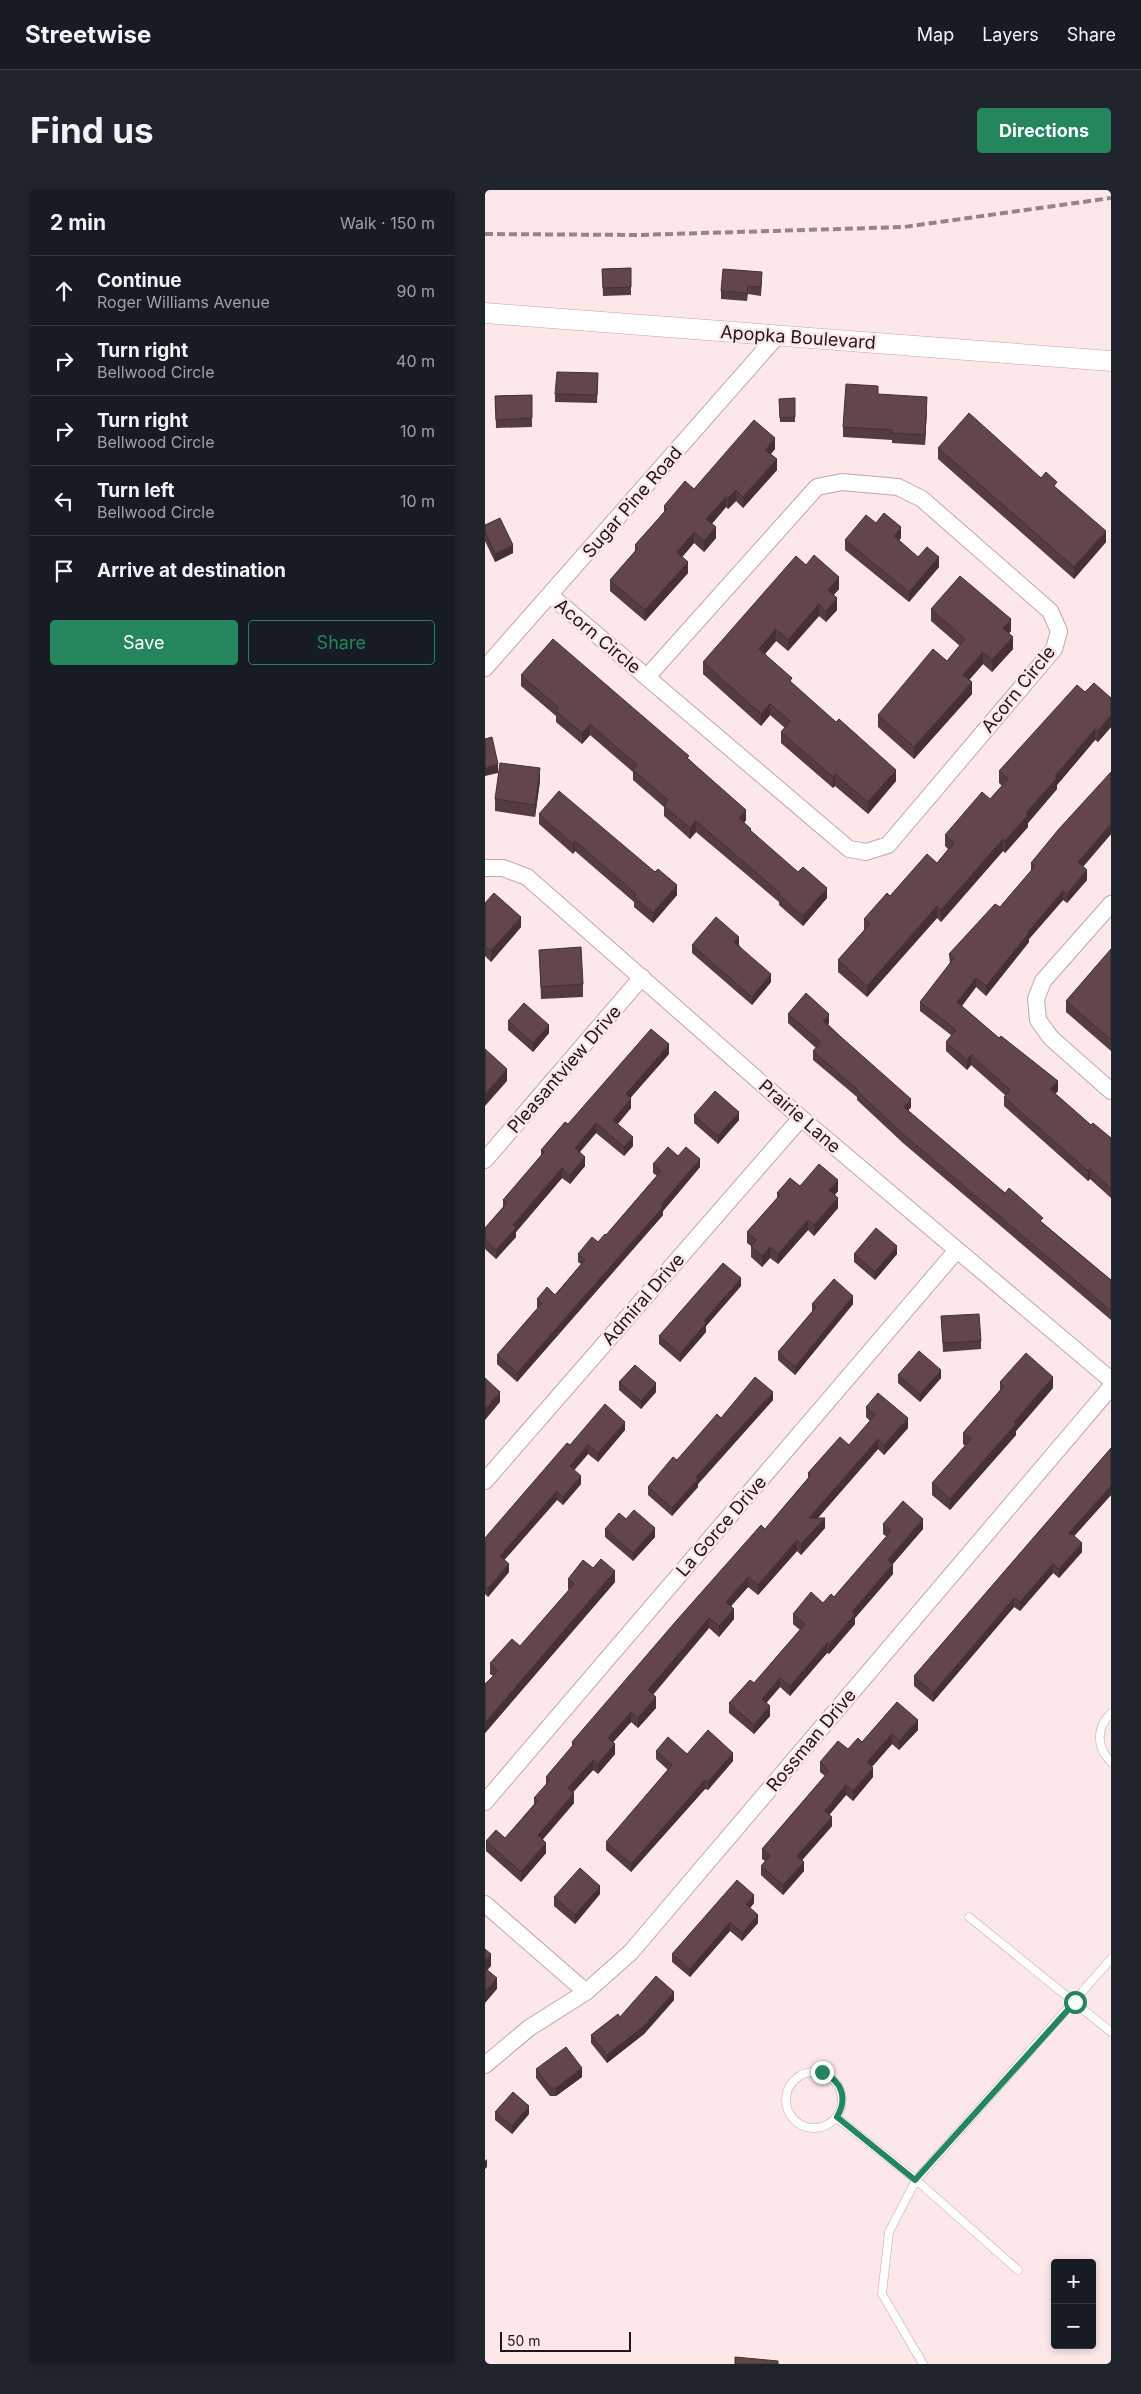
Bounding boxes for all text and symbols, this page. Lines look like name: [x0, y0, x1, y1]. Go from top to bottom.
text: Streetwise: [25, 20, 151, 49]
text: Map: [917, 24, 954, 45]
text: Layers: [982, 24, 1039, 45]
text: Share: [1067, 24, 1116, 45]
button: Directions: [977, 108, 1111, 153]
text: Find us: [30, 109, 154, 151]
text: 2 min: [50, 210, 106, 235]
text: Walk · 150 m: [340, 213, 435, 233]
text: Continue: [97, 269, 182, 292]
icon: ahead: [50, 277, 78, 305]
text: 90 m: [396, 281, 435, 301]
text: Roger Williams Avenue: [97, 292, 270, 312]
street label: Apopka Boulevard: [720, 321, 876, 353]
text: Turn right: [97, 339, 188, 362]
icon: right: [50, 347, 78, 375]
text: 40 m: [396, 351, 435, 371]
text: Bellwood Circle: [97, 362, 215, 382]
text: Turn right: [97, 409, 188, 432]
icon: right: [50, 417, 78, 445]
text: 10 m: [400, 421, 435, 441]
text: Bellwood Circle: [97, 432, 215, 452]
street label: Sugar Pine Road: [578, 442, 686, 562]
text: Turn left: [97, 479, 175, 502]
icon: left: [50, 487, 78, 515]
text: 10 m: [400, 491, 435, 511]
text: Bellwood Circle: [97, 502, 215, 522]
icon: arrive: [50, 557, 78, 585]
text: Arrive at destination: [97, 559, 286, 582]
street label: Acorn Circle: [551, 594, 645, 678]
button: Save: [50, 620, 238, 665]
button: Share: [248, 620, 435, 665]
street label: Acorn Circle: [977, 641, 1059, 737]
street label: Pleasantview Drive: [503, 1001, 625, 1137]
street label: Prairie Lane: [755, 1075, 845, 1157]
street label: Admiral Drive: [598, 1249, 688, 1349]
street label: La Gorce Drive: [672, 1471, 770, 1581]
street label: Rossman Drive: [762, 1684, 860, 1796]
route start: [1064, 1991, 1087, 2014]
route end: [811, 2061, 834, 2084]
map controls: [1051, 2259, 1096, 2349]
button: +: [1051, 2259, 1096, 2304]
button: −: [1051, 2304, 1096, 2349]
scale bar: [500, 2329, 631, 2352]
text: 50 m: [507, 2332, 541, 2349]

